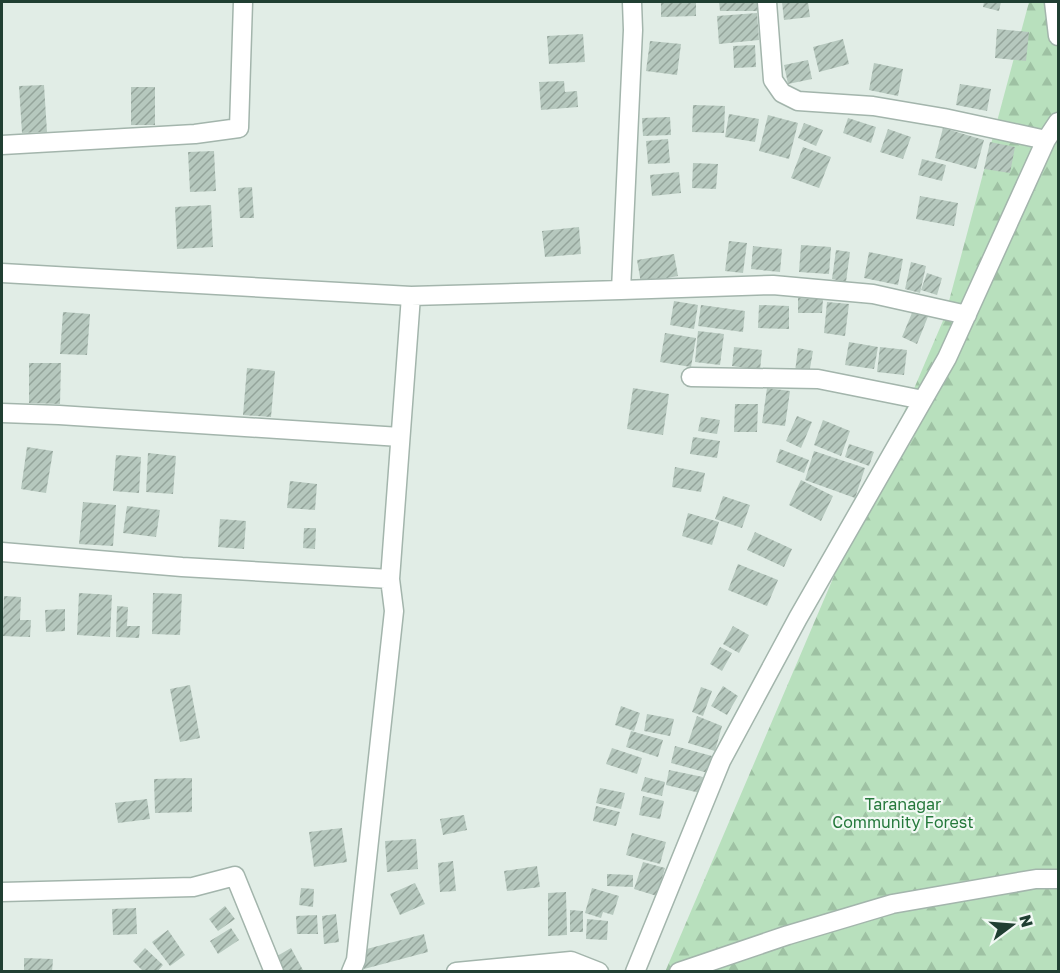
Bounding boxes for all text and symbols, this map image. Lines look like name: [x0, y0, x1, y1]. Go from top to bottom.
park label: Taranagar Community Forest: [832, 794, 974, 832]
north arrow: [982, 895, 1042, 955]
text: N: [1015, 912, 1038, 929]

